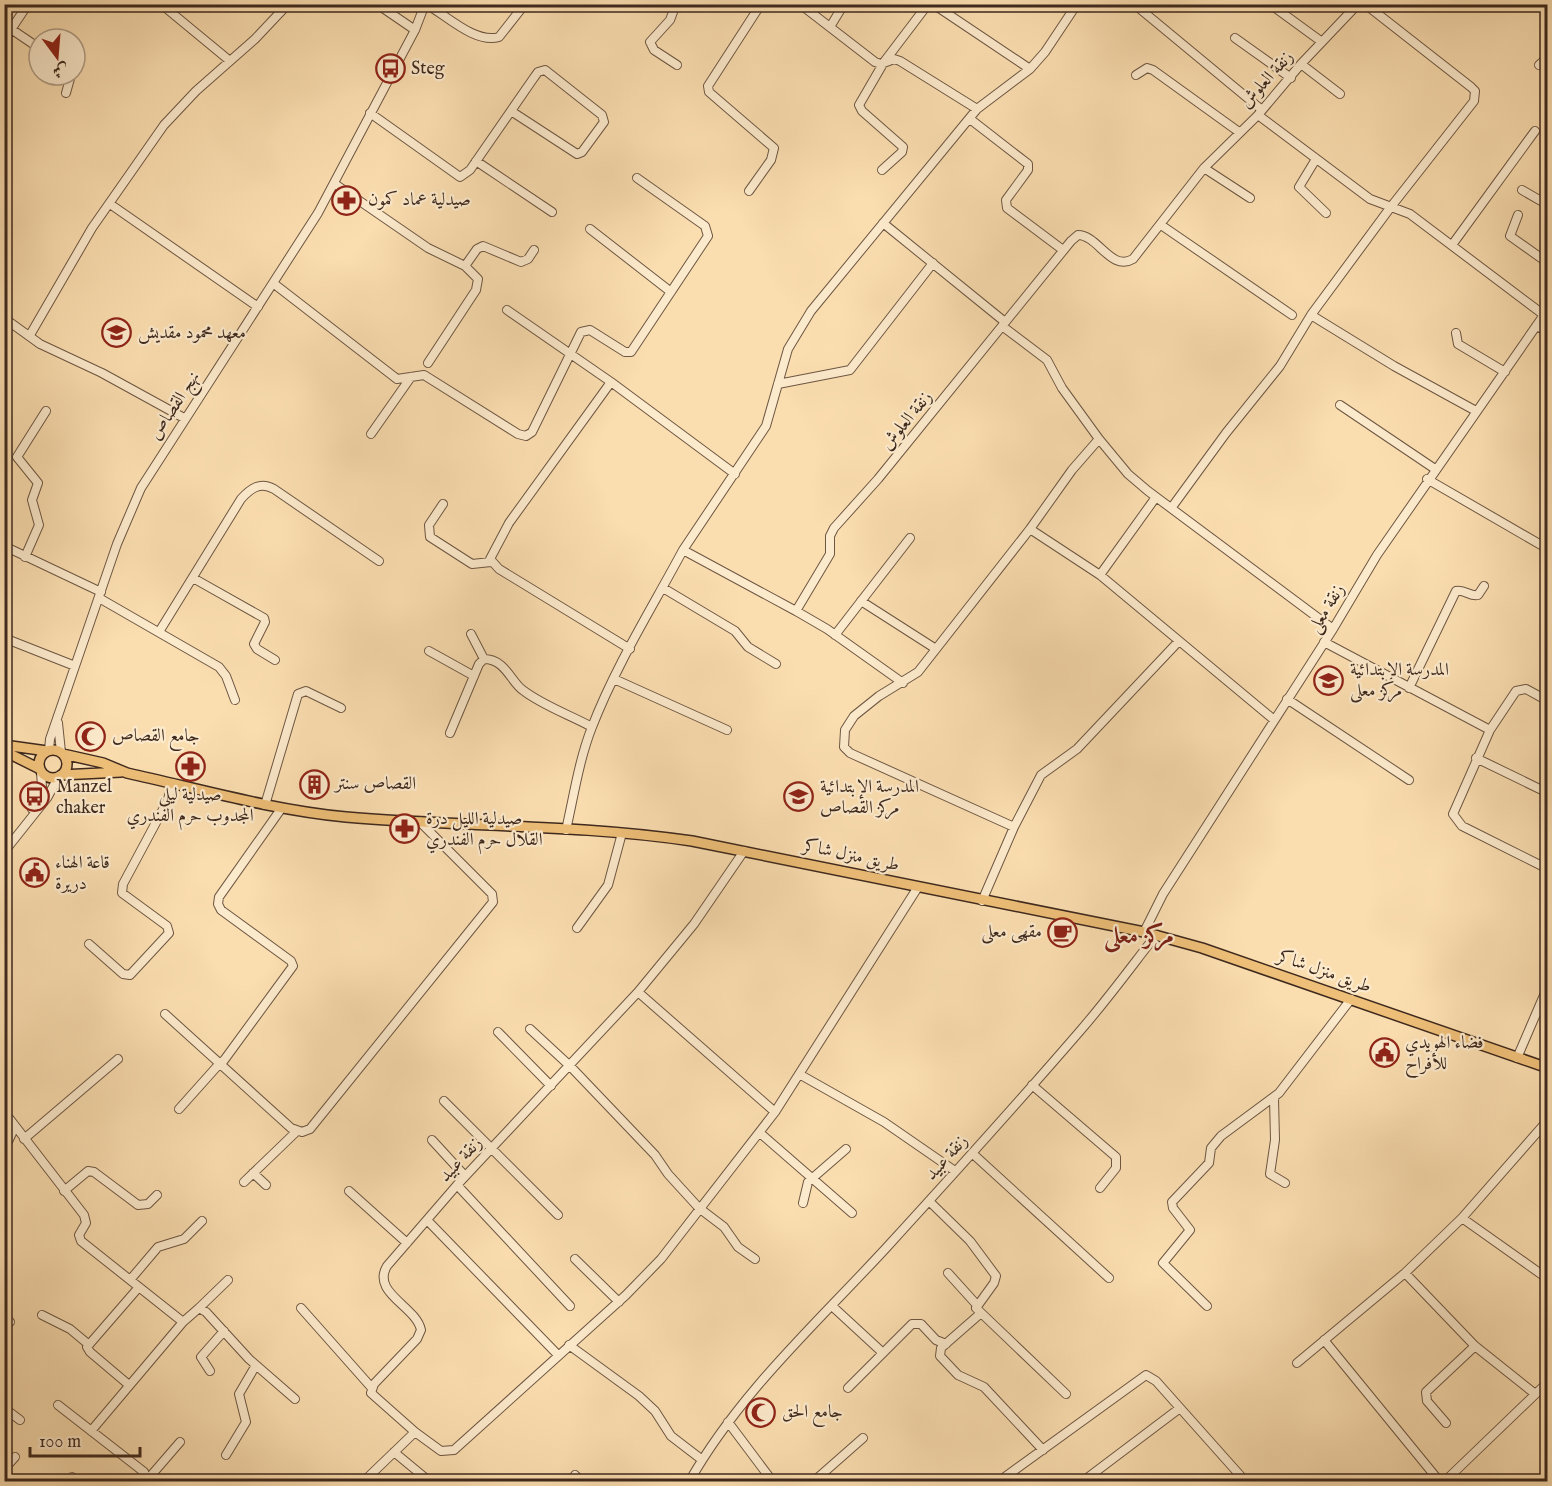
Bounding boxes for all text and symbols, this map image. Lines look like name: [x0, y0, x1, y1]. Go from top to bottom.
north arrow: [27, 27, 87, 87]
street label: زنقة العلوش: [1235, 46, 1299, 114]
bus stop icon: Steg: [374, 53, 406, 85]
text: ش: [50, 58, 71, 81]
place label: Steg: [411, 58, 445, 81]
pharmacy icon: صيدلية عماد كمون: [331, 184, 363, 216]
place label: صيدلية عماد كمون: [368, 189, 471, 212]
school or university icon: معهد محمود مقديش: [101, 317, 133, 349]
place label: معهد محمود مقديش: [138, 322, 246, 345]
street label: نهج القصاص: [144, 367, 208, 447]
street label: زنقة العلوش: [876, 387, 938, 455]
street label: زنقة معلى: [1303, 580, 1351, 638]
place label: المدرسة الإبتدائية مركز معلى: [1350, 659, 1449, 703]
school or university icon: المدرسة الإبتدائية مركز معلى: [1313, 664, 1345, 696]
mosque icon: جامع القصاص: [75, 720, 107, 752]
place label: جامع القصاص: [112, 725, 200, 751]
pharmacy icon: صيدلية ليلى المجدوب حرم الفندري: [174, 750, 206, 782]
building icon: القصاص سنتر: [298, 768, 330, 800]
place label: القصاص سنتر: [333, 773, 416, 796]
place label: Manzel chaker: [56, 776, 112, 820]
place label: المدرسة الإبتدائية مركز القصاص: [820, 776, 919, 820]
bus stop icon: Manzel chaker: [19, 781, 51, 813]
school or university icon: المدرسة الإبتدائية مركز القصاص: [783, 781, 815, 813]
place label: صيدلية ليلى المجدوب حرم الفندري: [126, 784, 254, 831]
place label: صيدلية الليل درة القلال حرم الفندري: [426, 808, 543, 855]
pharmacy icon: صيدلية الليل درة القلال حرم الفندري: [389, 813, 421, 845]
street label: طريق منزل شاكر: [799, 834, 901, 877]
place label: قاعة الهناء دريرة: [55, 852, 110, 896]
public building icon: قاعة الهناء دريرة: [18, 857, 50, 889]
cafe icon: مقهى معلى: [1047, 916, 1079, 948]
place label: مقهى معلى: [981, 921, 1042, 944]
district label: مركز معلى: [1103, 921, 1174, 954]
street label: طريق منزل شاكر: [1272, 945, 1374, 999]
place label: فضاء الهويدي للأفراح: [1405, 1032, 1484, 1079]
public building icon: فضاء الهويدي للأفراح: [1368, 1037, 1400, 1069]
street label: زنقة عبيد: [920, 1130, 974, 1186]
street label: زنقة عبيد: [434, 1132, 488, 1188]
mosque icon: جامع الحق: [745, 1396, 777, 1428]
place label: جامع الحق: [782, 1401, 843, 1427]
scale bar: [30, 1420, 140, 1458]
text: 100 m: [39, 1431, 81, 1454]

